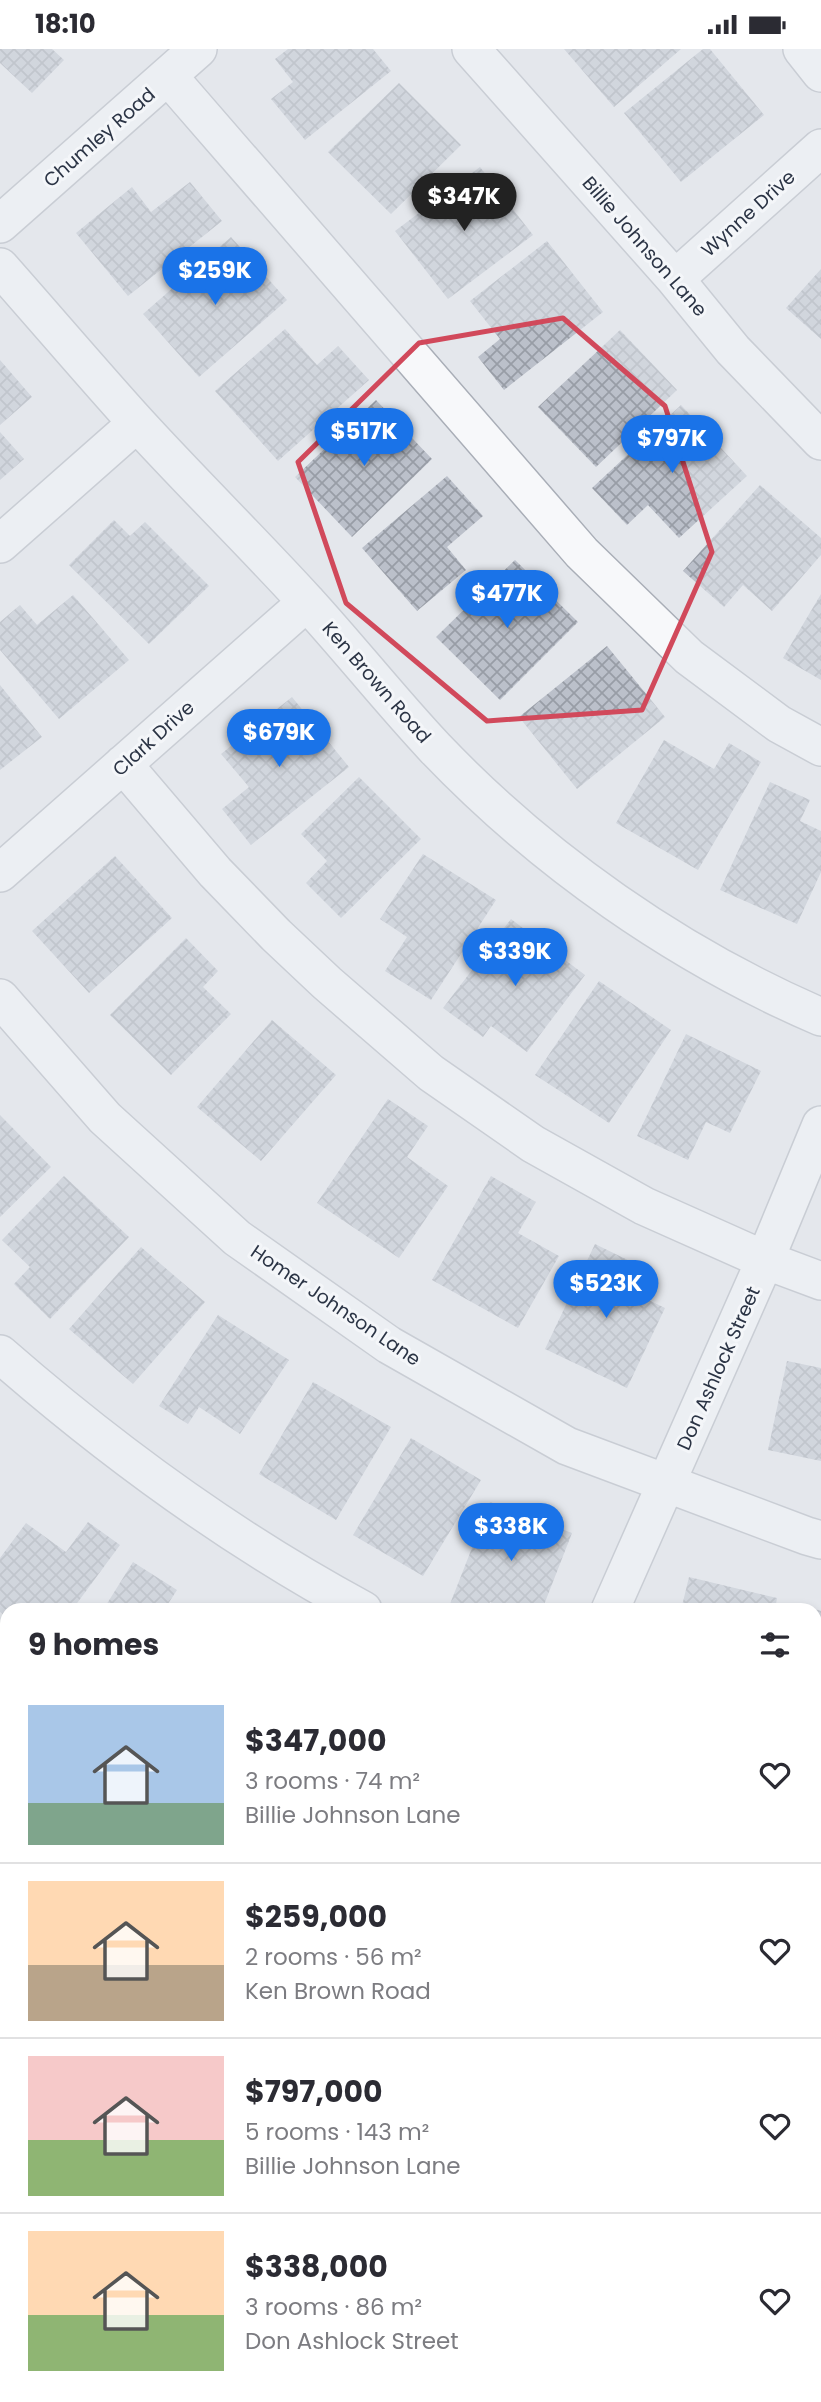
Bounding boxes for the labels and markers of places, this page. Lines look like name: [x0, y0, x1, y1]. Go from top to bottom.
pin: $347K: [415, 173, 513, 233]
pin: $259K: [166, 247, 264, 307]
pin: $517K: [315, 409, 413, 468]
pin: $797K: [623, 415, 721, 475]
pin: $477K: [458, 571, 556, 630]
pin: $679K: [230, 709, 328, 769]
pin: $339K: [466, 929, 564, 988]
pin: $523K: [557, 1261, 655, 1320]
pin: $338K: [462, 1503, 560, 1563]

